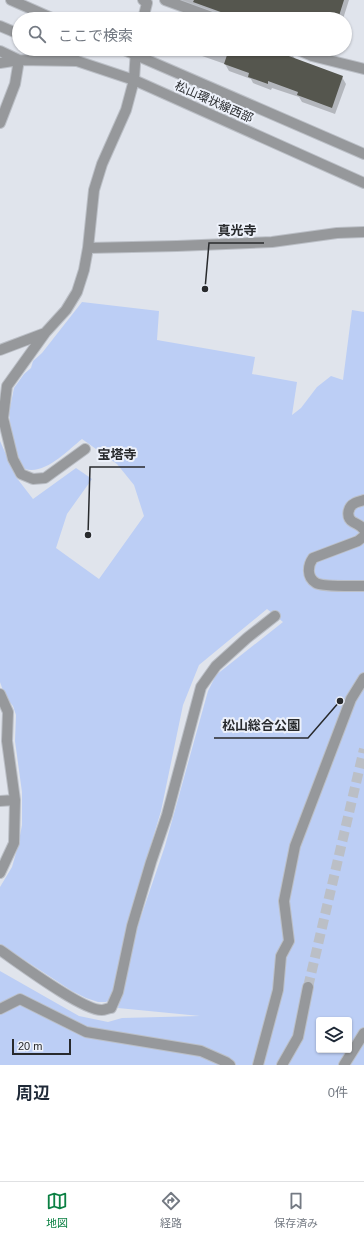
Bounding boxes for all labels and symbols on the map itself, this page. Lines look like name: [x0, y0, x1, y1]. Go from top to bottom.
street label: 松山環状線西部: [173, 79, 255, 125]
callout: 真光寺: [209, 218, 264, 243]
text: 真光寺: [217, 223, 257, 238]
callout: 宝塔寺: [90, 442, 145, 467]
text: 宝塔寺: [97, 447, 137, 462]
callout: 松山総合公園: [214, 713, 308, 738]
text: 松山総合公園: [222, 718, 300, 733]
scale bar: [12, 1037, 71, 1056]

